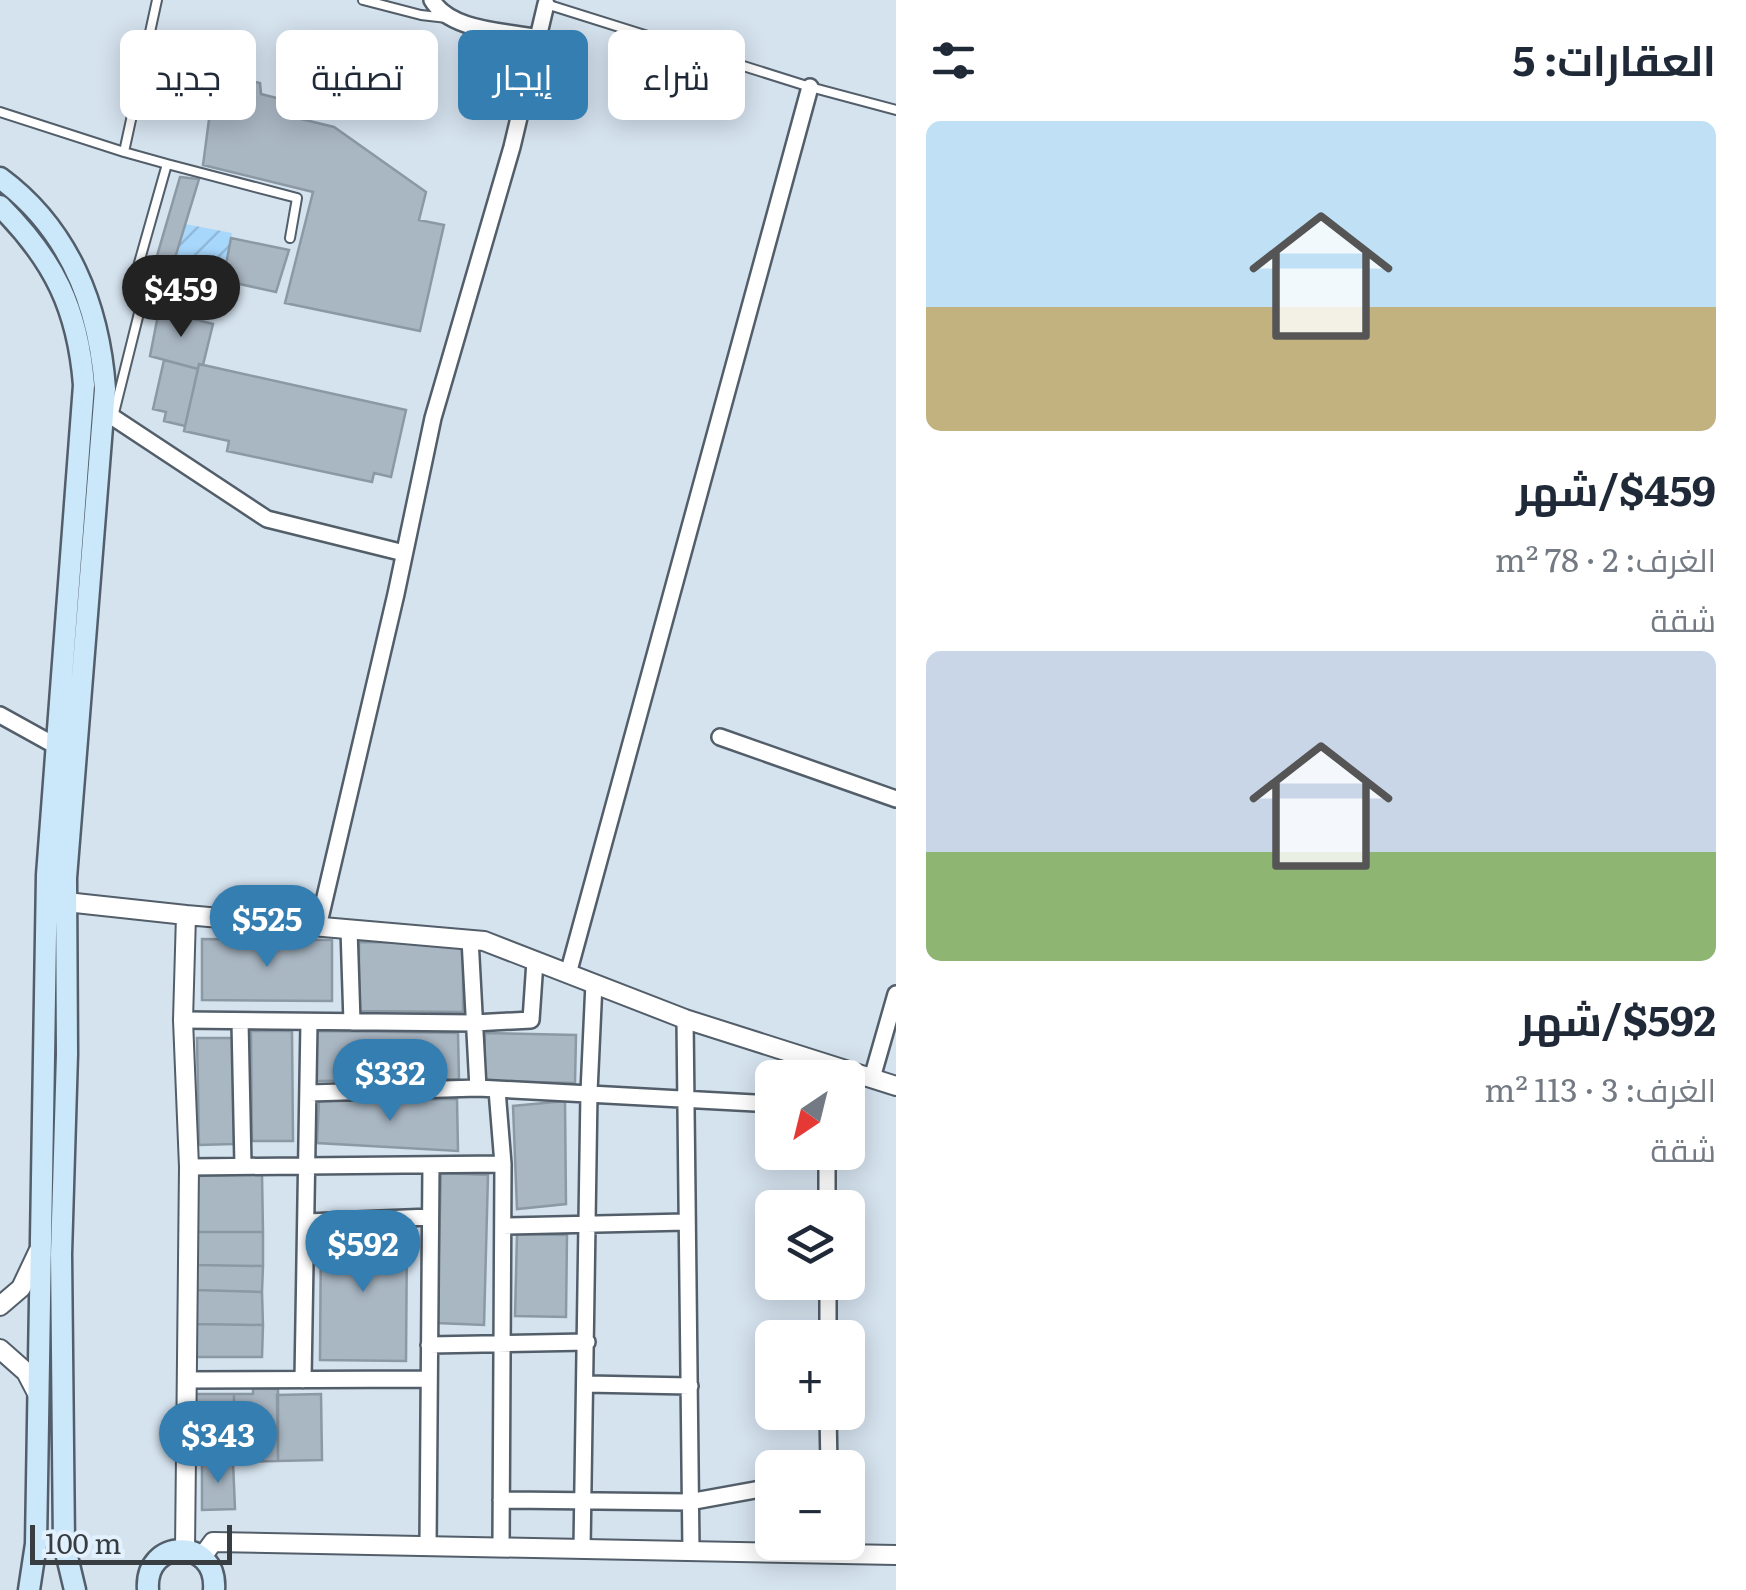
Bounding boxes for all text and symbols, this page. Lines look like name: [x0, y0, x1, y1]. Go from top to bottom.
text: العقارات: 5: [1512, 27, 1716, 89]
chip: جديد: [120, 30, 256, 120]
chip: تصفية: [276, 30, 438, 120]
chip: إيجار: [458, 30, 588, 120]
chip: شراء: [608, 30, 745, 120]
icon: filters: [926, 33, 981, 88]
icon: home: [1231, 186, 1411, 366]
pin: $459: [122, 255, 240, 340]
text: $459: [144, 263, 218, 311]
text: $459/شهر: [1516, 457, 1716, 519]
text: الغرف: 2 · 78 m²: [1495, 534, 1716, 582]
text: شقة: [1651, 594, 1716, 642]
icon: home: [1231, 716, 1411, 896]
pin: $525: [208, 885, 326, 970]
text: $525: [232, 893, 302, 941]
text: $592/شهر: [1520, 987, 1716, 1049]
pin: $332: [331, 1039, 449, 1124]
text: $332: [355, 1047, 425, 1095]
north arrow: [755, 1060, 865, 1170]
map controls: [755, 1060, 865, 1560]
text: الغرف: 3 · 113 m²: [1484, 1064, 1716, 1112]
text: شقة: [1651, 1124, 1716, 1172]
button: layers: [755, 1190, 865, 1300]
pin: $592: [304, 1210, 422, 1295]
text: $592: [327, 1218, 399, 1266]
button: +: [755, 1320, 865, 1430]
pin: $343: [159, 1401, 277, 1486]
text: $343: [181, 1409, 255, 1457]
button: −: [755, 1450, 865, 1560]
scale bar: [30, 1520, 232, 1564]
text: 100 m: [45, 1521, 122, 1563]

